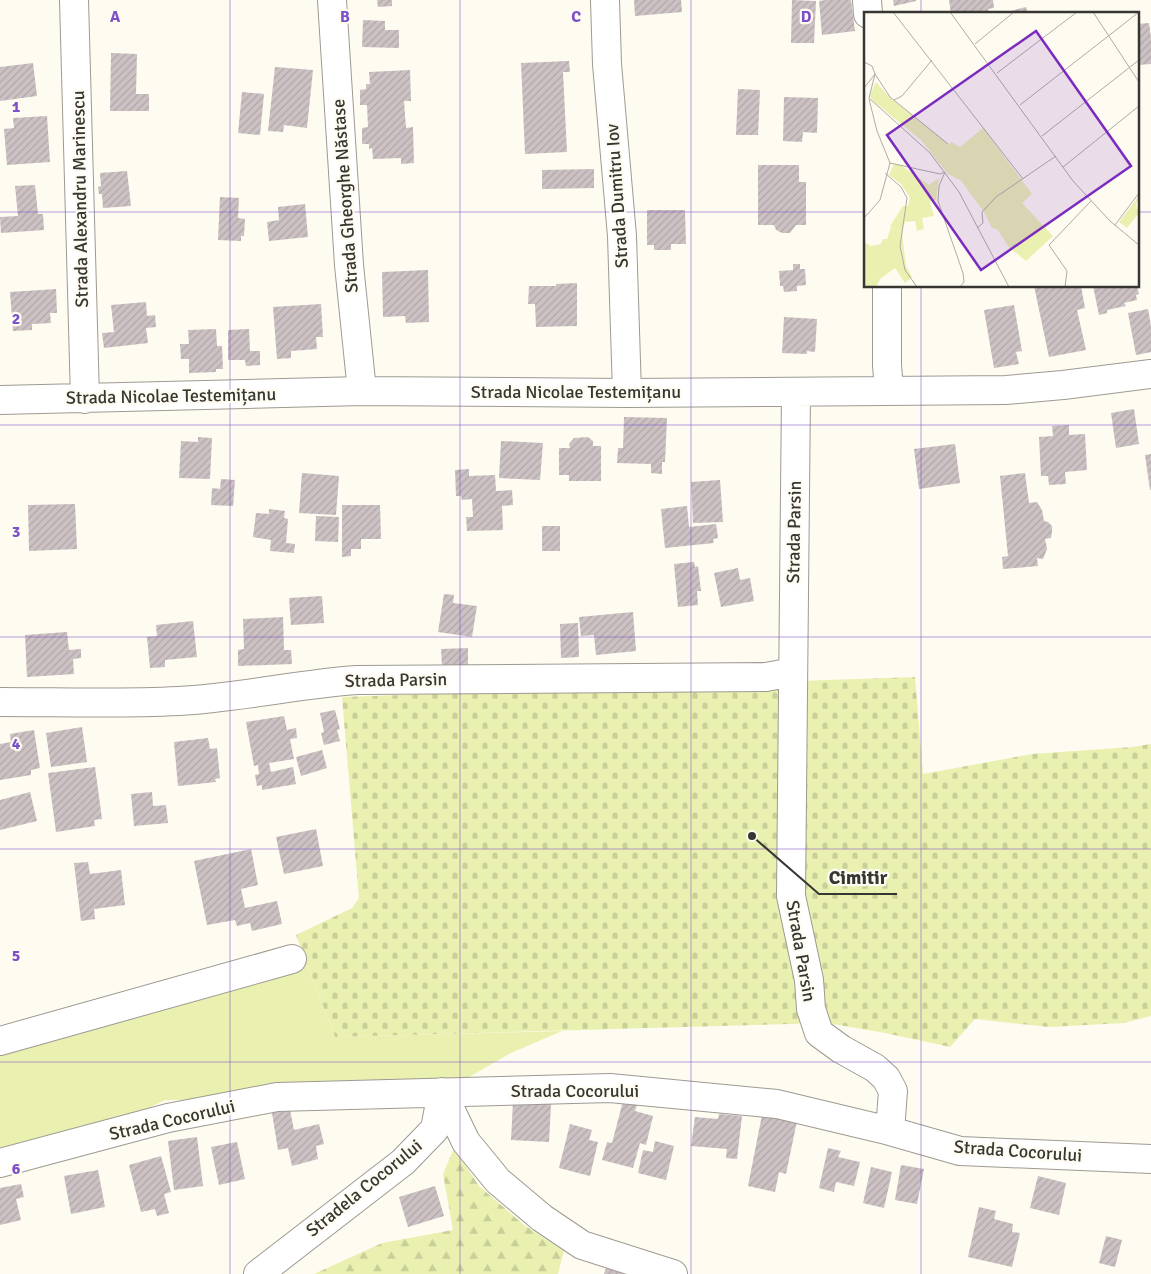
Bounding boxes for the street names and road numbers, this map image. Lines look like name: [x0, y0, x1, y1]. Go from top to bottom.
street label: Strada Alexandru Marinescu: [67, 90, 93, 308]
street label: Strada Gheorghe Năstase: [327, 98, 363, 294]
street label: Strada Dumitru Iov: [601, 122, 633, 269]
street label: Strada Nicolae Testemițanu: [471, 381, 681, 403]
street label: Strada Nicolae Testemițanu: [66, 383, 276, 409]
street label: Strada Parsin: [782, 480, 806, 584]
street label: Strada Parsin: [344, 668, 448, 692]
street label: Strada Parsin: [781, 899, 821, 1003]
street label: Strada Cocorului: [511, 1080, 639, 1102]
street label: Strada Cocorului: [107, 1095, 237, 1145]
street label: Stradela Cocorului: [302, 1135, 426, 1241]
street label: Strada Cocorului: [953, 1136, 1083, 1166]

